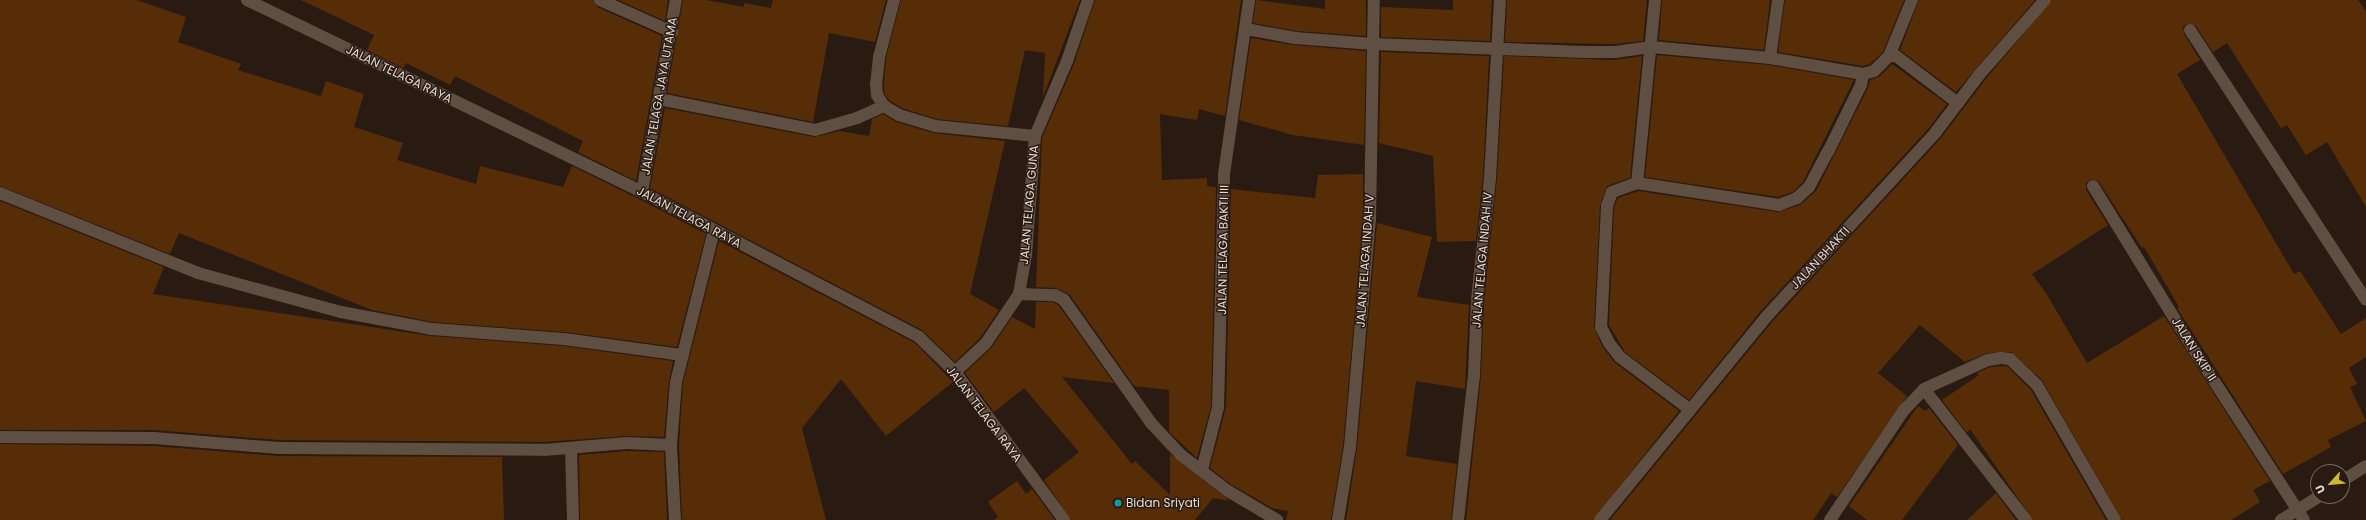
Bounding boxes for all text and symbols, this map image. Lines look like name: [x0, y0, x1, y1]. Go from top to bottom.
street label: JALAN TELAGA JAYA UTAMA: [638, 16, 680, 176]
street label: JALAN TELAGA RAYA: [344, 42, 454, 106]
street label: JALAN TELAGA GUNA: [1017, 145, 1041, 265]
street label: JALAN TELAGA RAYA: [634, 183, 744, 251]
street label: JALAN TELAGA BAKTI III: [1215, 185, 1231, 315]
street label: JALAN TELAGA INDAH IV: [1469, 191, 1495, 329]
street label: JALAN TELAGA INDAH V: [1353, 194, 1377, 328]
street label: JALAN BHAKTI: [1788, 224, 1852, 292]
street label: JALAN SKIP II: [2169, 314, 2219, 384]
street label: JALAN TELAGA RAYA: [943, 363, 1025, 465]
north arrow: [2310, 464, 2350, 504]
text: U: [2311, 482, 2329, 496]
place label: Bidan Sriyati: [1126, 496, 1200, 510]
marker: Bidan Sriyati: [1113, 498, 1123, 508]

